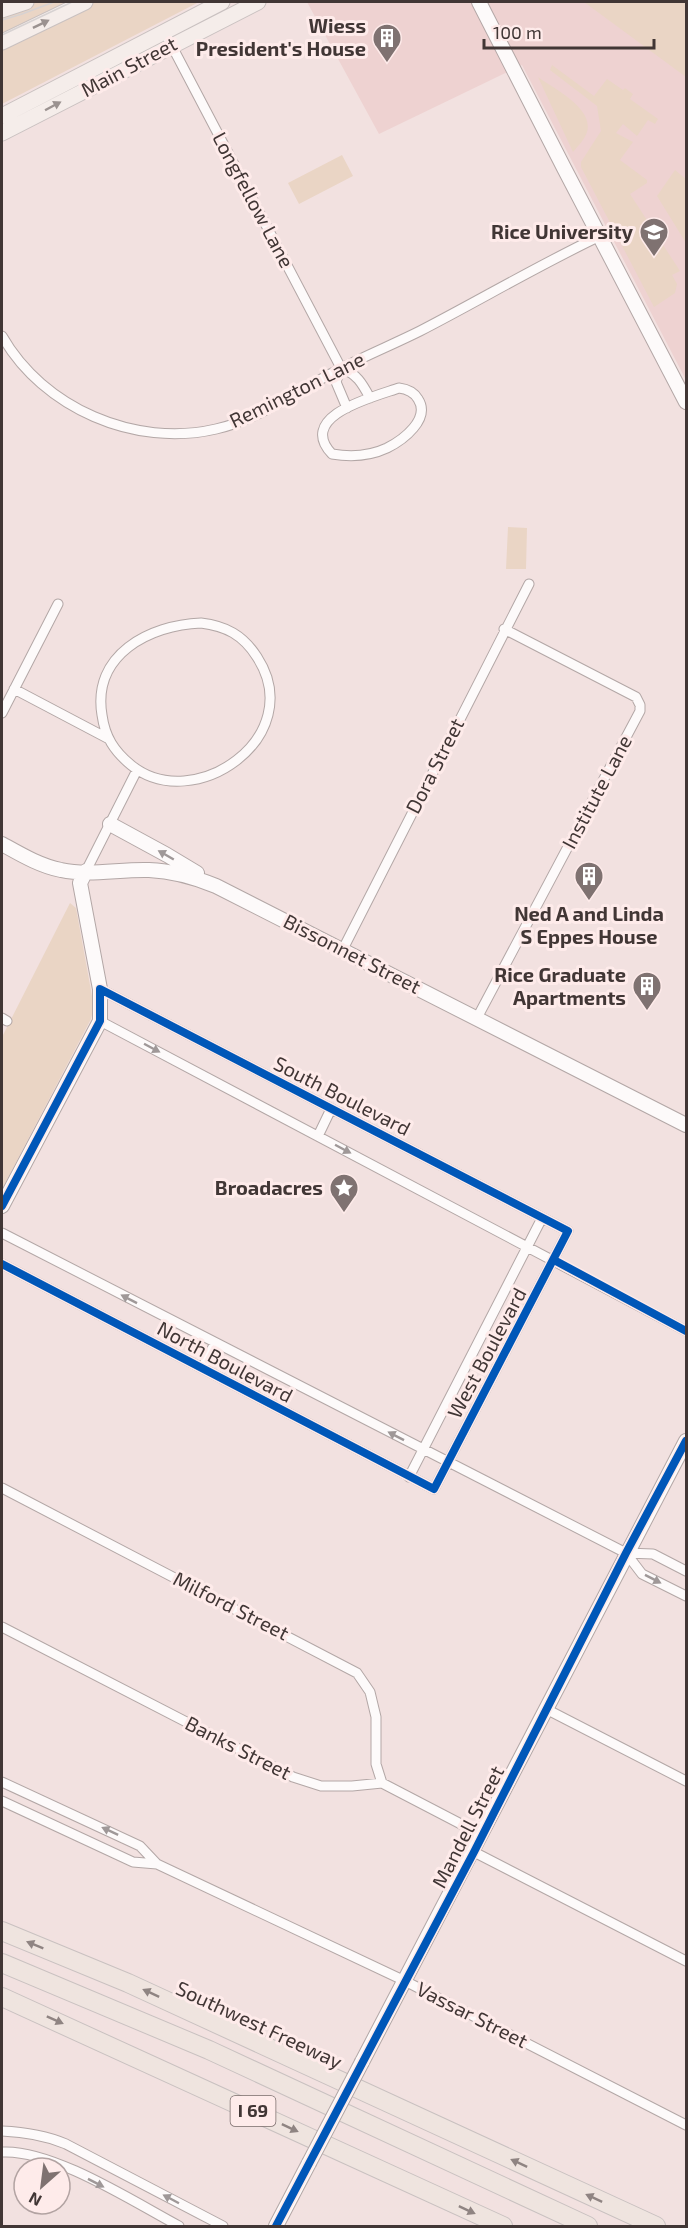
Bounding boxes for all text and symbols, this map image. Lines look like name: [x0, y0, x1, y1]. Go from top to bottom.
scale bar: [484, 12, 654, 50]
place label: Wiess President's House: [196, 13, 366, 60]
one-way arrow: [33, 19, 50, 29]
text: 100 m: [493, 21, 542, 43]
building icon: Wiess President's House: [371, 22, 403, 64]
street label: Main Street: [76, 31, 181, 101]
one-way arrow: [45, 101, 62, 111]
street label: Longfellow Lane: [208, 128, 300, 271]
school or university icon: Rice University: [638, 216, 670, 258]
place label: Rice University: [491, 219, 634, 244]
street label: Remington Lane: [225, 346, 368, 432]
street label: Dora Street: [400, 714, 469, 817]
street label: Institute Lane: [556, 731, 636, 852]
one-way arrow: [157, 850, 174, 860]
building icon: Ned A and Linda S Eppes House: [573, 860, 605, 902]
place label: Ned A and Linda S Eppes House: [514, 901, 664, 948]
street label: Bissonnet Street: [280, 908, 425, 998]
place label: Rice Graduate Apartments: [494, 962, 626, 1009]
building icon: Rice Graduate Apartments: [631, 970, 663, 1012]
one-way arrow: [143, 1044, 160, 1053]
street label: South Boulevard: [270, 1050, 415, 1140]
one-way arrow: [334, 1144, 351, 1154]
place icon: Broadacres: [328, 1172, 360, 1214]
place label: Broadacres: [215, 1175, 323, 1199]
street label: West Boulevard: [442, 1283, 531, 1422]
one-way arrow: [120, 1294, 137, 1304]
street label: North Boulevard: [154, 1315, 297, 1407]
one-way arrow: [387, 1431, 404, 1441]
street label: Milford Street: [170, 1566, 294, 1645]
one-way arrow: [644, 1574, 661, 1584]
street label: Banks Street: [182, 1710, 296, 1784]
street label: Mandell Street: [426, 1761, 508, 1892]
one-way arrow: [101, 1827, 118, 1836]
one-way arrow: [26, 1940, 44, 1949]
street label: Southwest Freeway: [173, 1975, 347, 2073]
street label: Vassar Street: [413, 1976, 532, 2053]
one-way arrow: [143, 1989, 160, 1998]
one-way arrow: [46, 2016, 64, 2026]
road number: I 69: [230, 2096, 276, 2126]
one-way arrow: [281, 2123, 298, 2132]
north arrow: [12, 2156, 72, 2216]
one-way arrow: [510, 2159, 527, 2168]
one-way arrow: [87, 2178, 104, 2187]
text: N: [25, 2189, 44, 2211]
one-way arrow: [585, 2193, 603, 2203]
one-way arrow: [163, 2194, 180, 2204]
one-way arrow: [458, 2205, 475, 2214]

